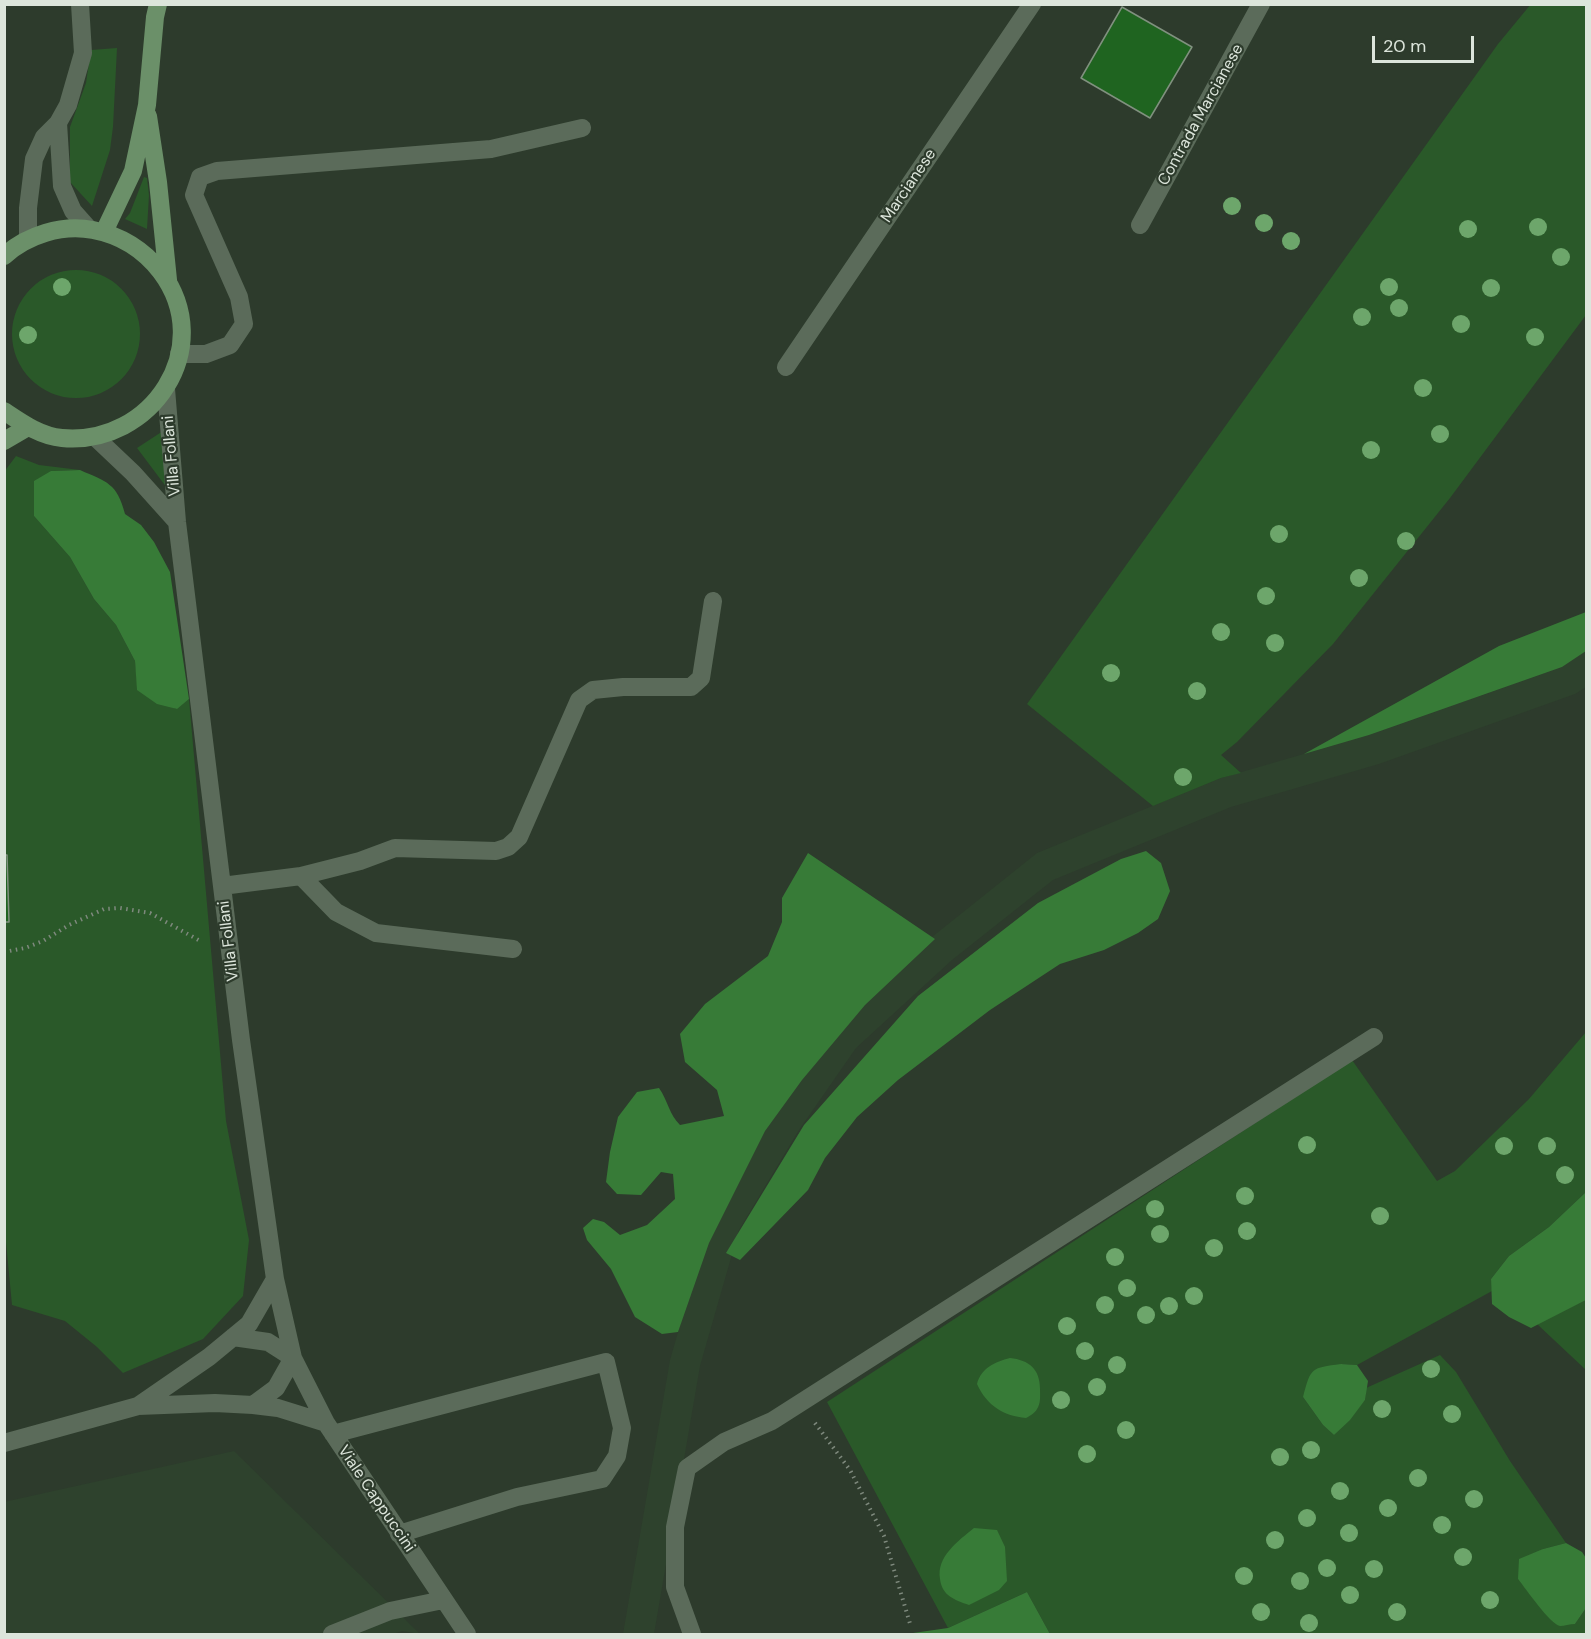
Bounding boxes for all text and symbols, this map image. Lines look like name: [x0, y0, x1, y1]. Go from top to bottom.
scale bar: [1375, 24, 1477, 62]
text: 20 m: [1383, 34, 1426, 58]
street label: Contrada Marcianese: [1154, 41, 1248, 189]
street label: Marcianese: [877, 145, 941, 227]
street label: Villa Follani: [159, 415, 185, 497]
street label: Villa Follani: [215, 900, 243, 982]
street label: Viale Cappuccini: [333, 1442, 419, 1556]

